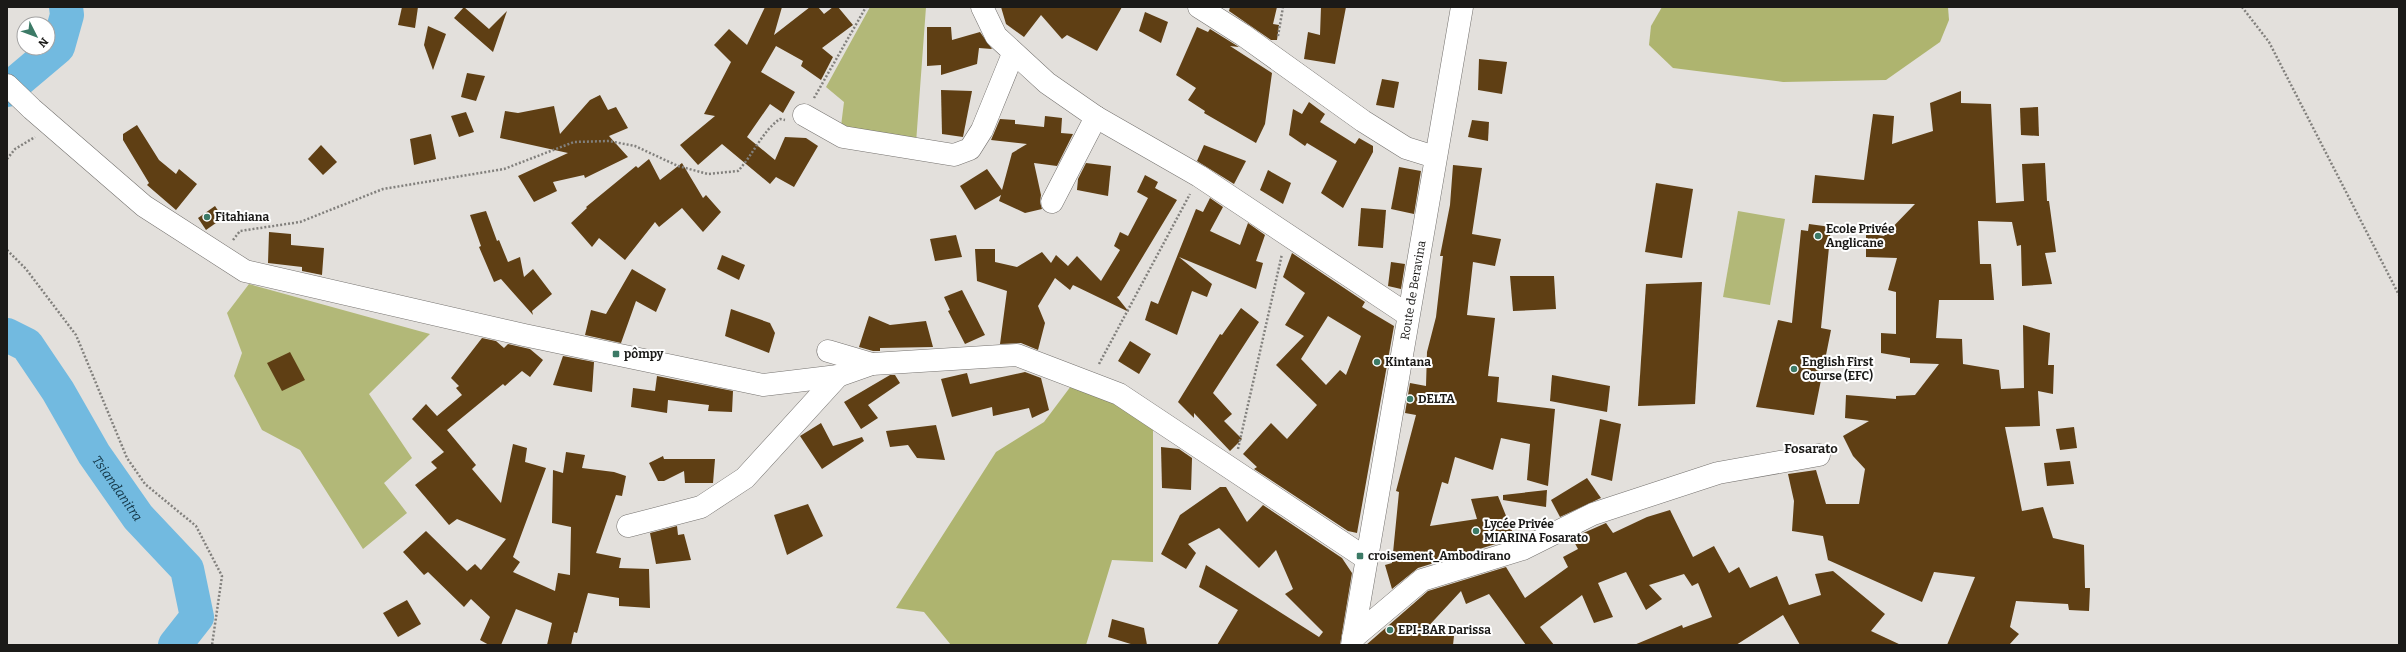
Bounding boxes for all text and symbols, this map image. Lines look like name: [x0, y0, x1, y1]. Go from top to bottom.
north arrow: [16, 16, 56, 56]
text: N: [35, 35, 51, 50]
place label: Fitahiana: [215, 210, 270, 224]
marker: Fitahiana: [202, 212, 212, 222]
place label: Ecole Privée Anglicane: [1826, 222, 1895, 250]
marker: Ecole Privée Anglicane: [1813, 231, 1823, 241]
street label: Route de Beravina: [1398, 239, 1429, 341]
place label: pômpy: [624, 347, 664, 361]
marker: pômpy: [611, 349, 621, 359]
place label: Kintana: [1385, 355, 1431, 369]
place label: English First Course (EFC): [1802, 355, 1874, 383]
marker: Kintana: [1372, 357, 1382, 367]
marker: English First Course (EFC): [1789, 364, 1799, 374]
place label: DELTA: [1418, 392, 1455, 406]
marker: DELTA: [1405, 394, 1415, 404]
district label: Fosarato: [1784, 441, 1838, 456]
water label: Tsiandanitra: [90, 453, 146, 524]
place label: Lycée Privée MIARINA Fosarato: [1484, 517, 1588, 545]
marker: Lycée Privée MIARINA Fosarato: [1471, 526, 1481, 536]
place label: croisement_Ambodirano: [1368, 549, 1511, 563]
marker: croisement_Ambodirano: [1355, 551, 1365, 561]
place label: EPI-BAR Darissa: [1398, 623, 1491, 637]
marker: EPI-BAR Darissa: [1385, 625, 1395, 635]

